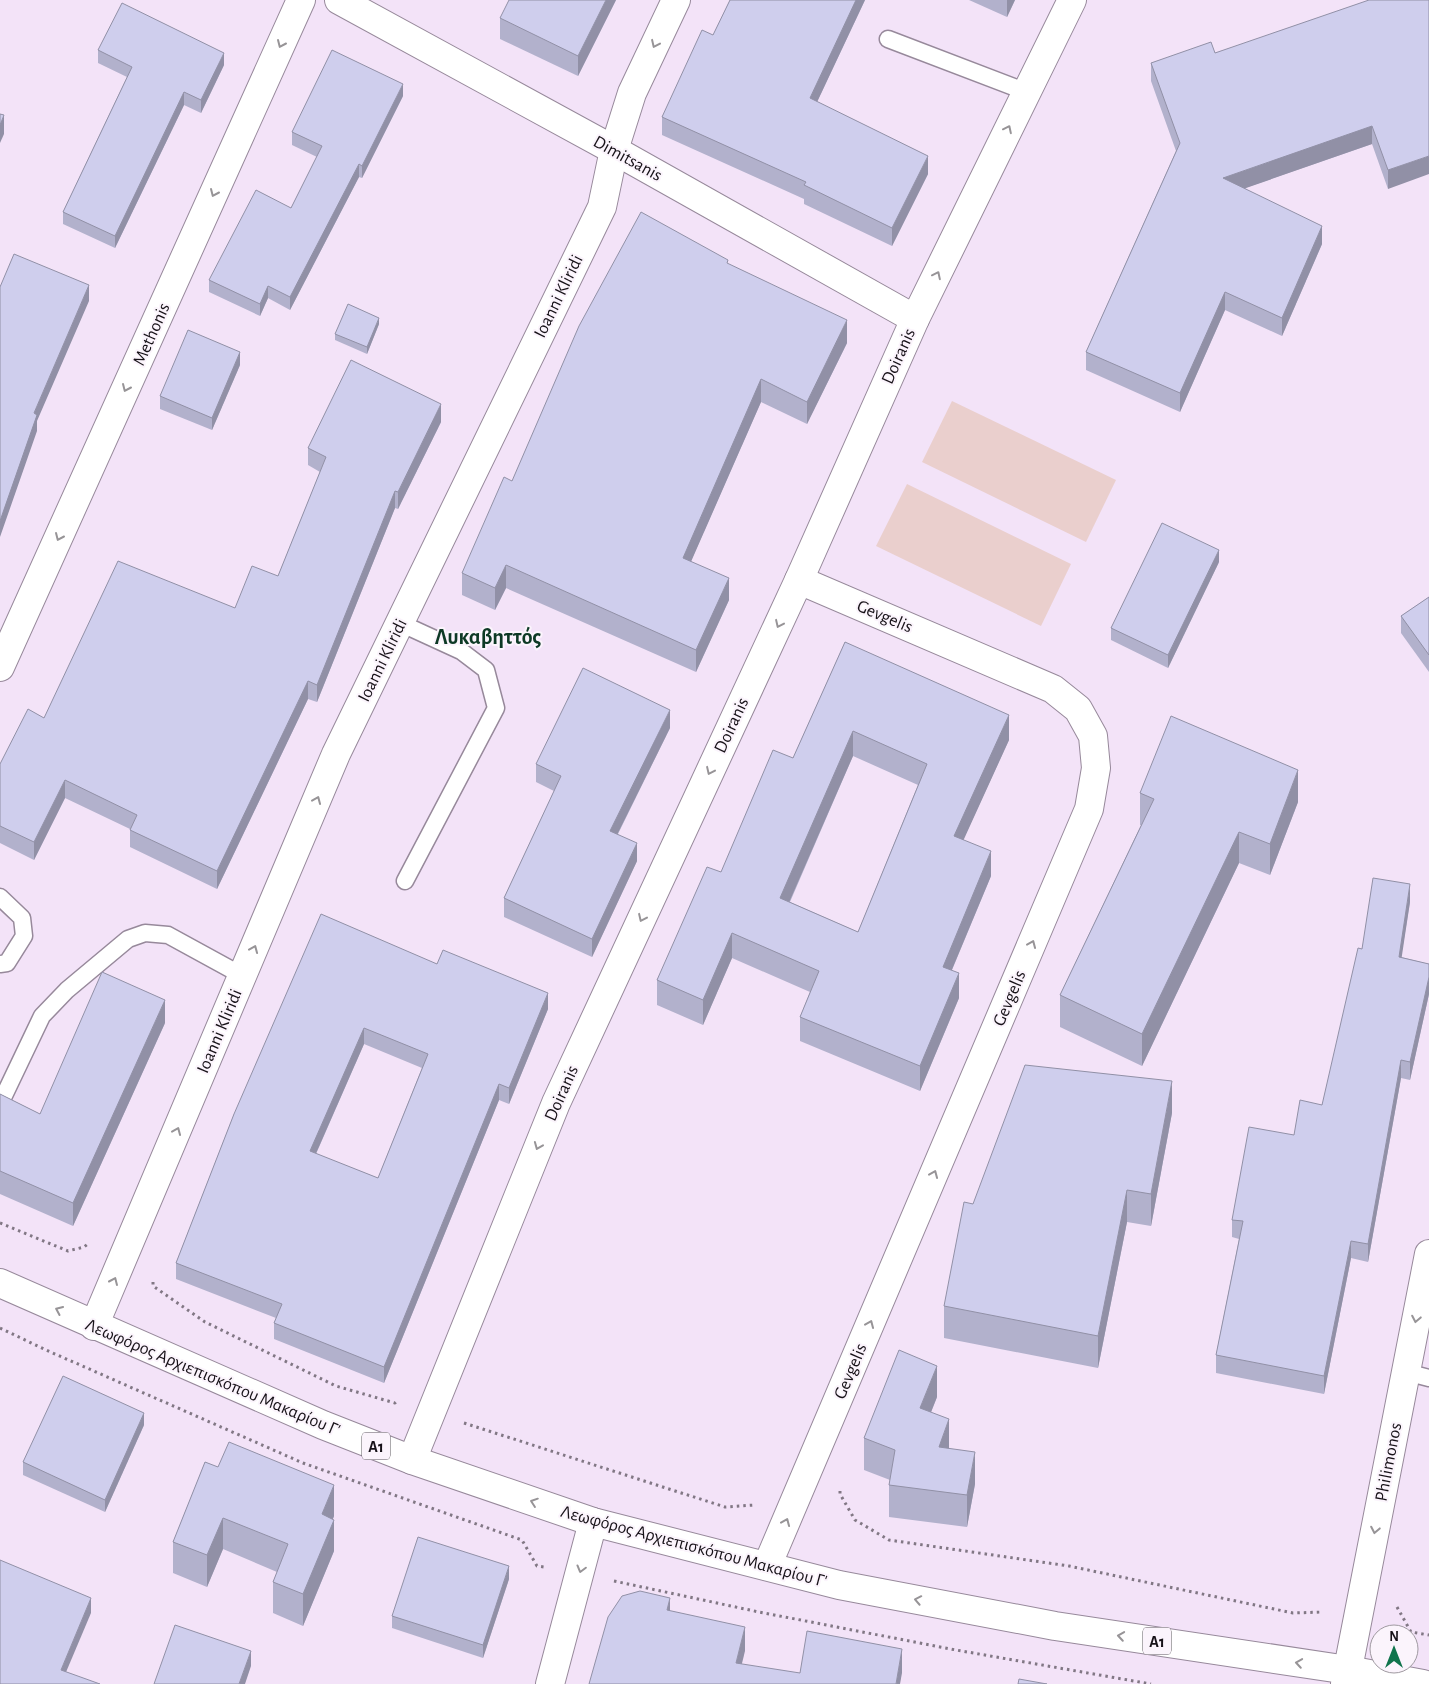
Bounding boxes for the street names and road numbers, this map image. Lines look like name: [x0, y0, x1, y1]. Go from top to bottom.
street label: Dimitsanis: [590, 133, 665, 185]
street label: Ioanni Kliridi: [531, 252, 587, 341]
street label: Methonis: [130, 300, 174, 368]
street label: Doiranis: [879, 326, 919, 387]
street label: Gevgelis: [854, 597, 915, 637]
street label: Ioanni Kliridi: [355, 616, 411, 705]
street label: Doiranis: [711, 695, 753, 756]
street label: Gevgelis: [990, 968, 1030, 1029]
street label: Ioanni Kliridi: [194, 987, 246, 1076]
street label: Doiranis: [542, 1063, 582, 1124]
street label: Λεωφόρος Αρχιεπισκόπου Μακαρίου Γ': [83, 1315, 343, 1440]
street label: Gevgelis: [831, 1341, 871, 1402]
street label: Philimonos: [1373, 1421, 1405, 1503]
road number: A1: [362, 1432, 390, 1460]
street label: Λεωφόρος Αρχιεπισκόπου Μακαρίου Γ': [559, 1502, 829, 1591]
road number: A1: [1143, 1628, 1171, 1654]

